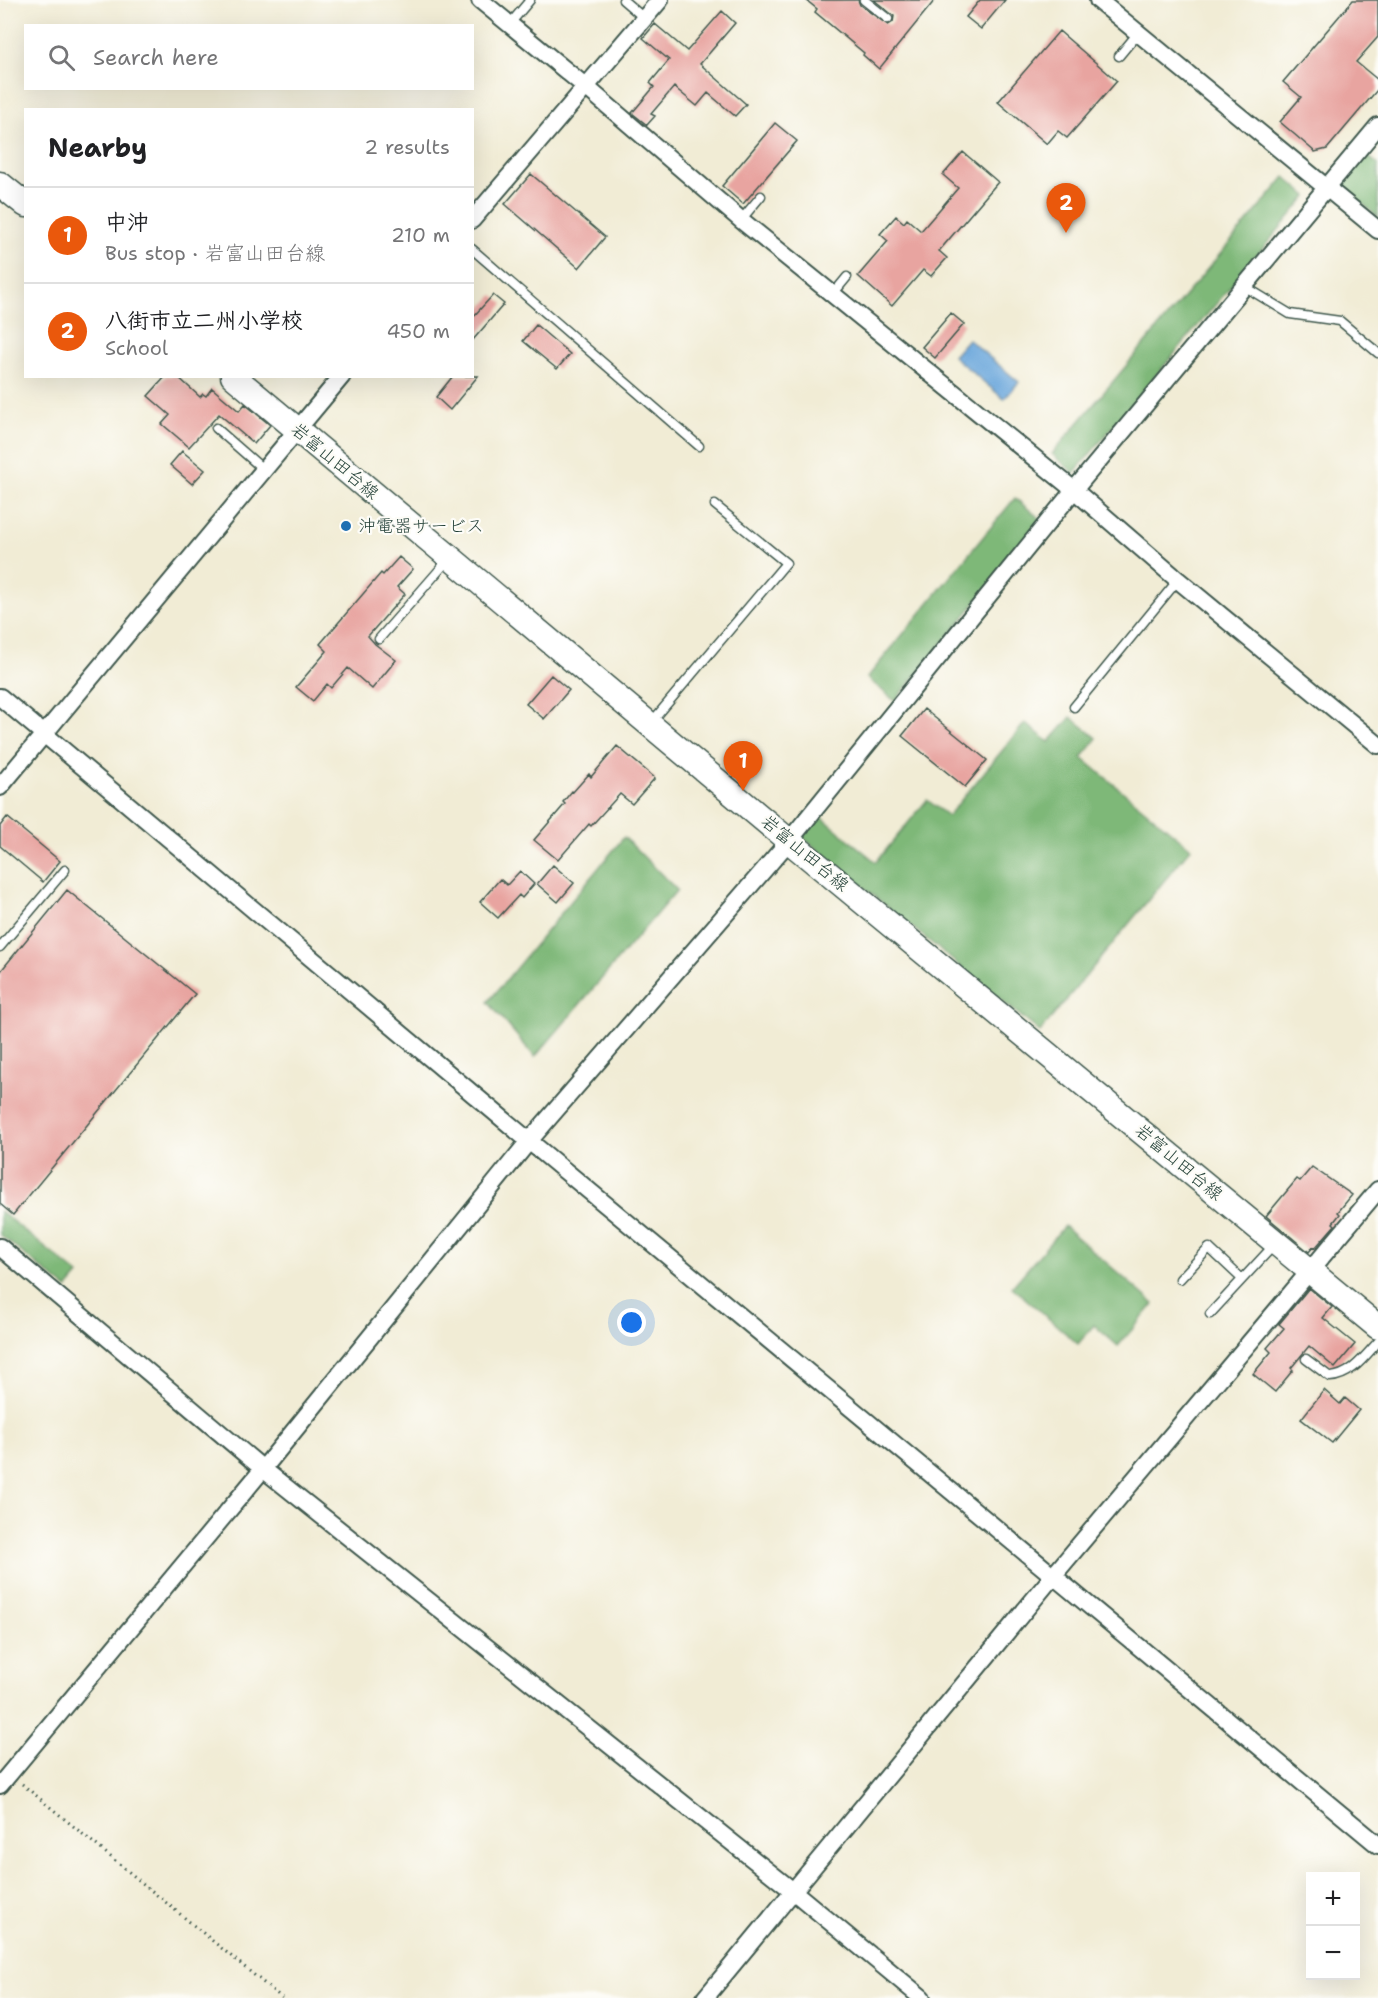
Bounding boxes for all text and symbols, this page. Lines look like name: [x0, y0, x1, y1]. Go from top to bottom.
search box: [24, 24, 474, 90]
icon: search: [45, 41, 78, 74]
text: Search here: [93, 43, 219, 72]
text: Nearby: [48, 130, 147, 165]
text: 2 results: [364, 134, 450, 160]
pin: 2: [1046, 184, 1086, 233]
text: 中沖: [105, 208, 149, 237]
text: 1: [63, 222, 72, 248]
text: 210 m: [391, 222, 450, 248]
text: Bus stop · 岩富山田台線: [105, 240, 325, 266]
text: 八街市立二州小学校: [105, 306, 303, 335]
text: 2: [61, 318, 75, 344]
text: 450 m: [386, 318, 450, 344]
text: School: [105, 335, 168, 361]
street label: 岩富山田台線: [286, 417, 384, 505]
place label: 沖電器サービス: [358, 514, 484, 538]
marker: 沖電器サービス: [339, 519, 353, 533]
pin: 1: [724, 742, 762, 791]
street label: 岩富山田台線: [756, 809, 854, 897]
street label: 岩富山田台線: [1130, 1118, 1228, 1206]
your location: [617, 1308, 646, 1337]
map controls: [1306, 1872, 1360, 1980]
button: +: [1306, 1872, 1360, 1926]
button: −: [1306, 1926, 1360, 1980]

